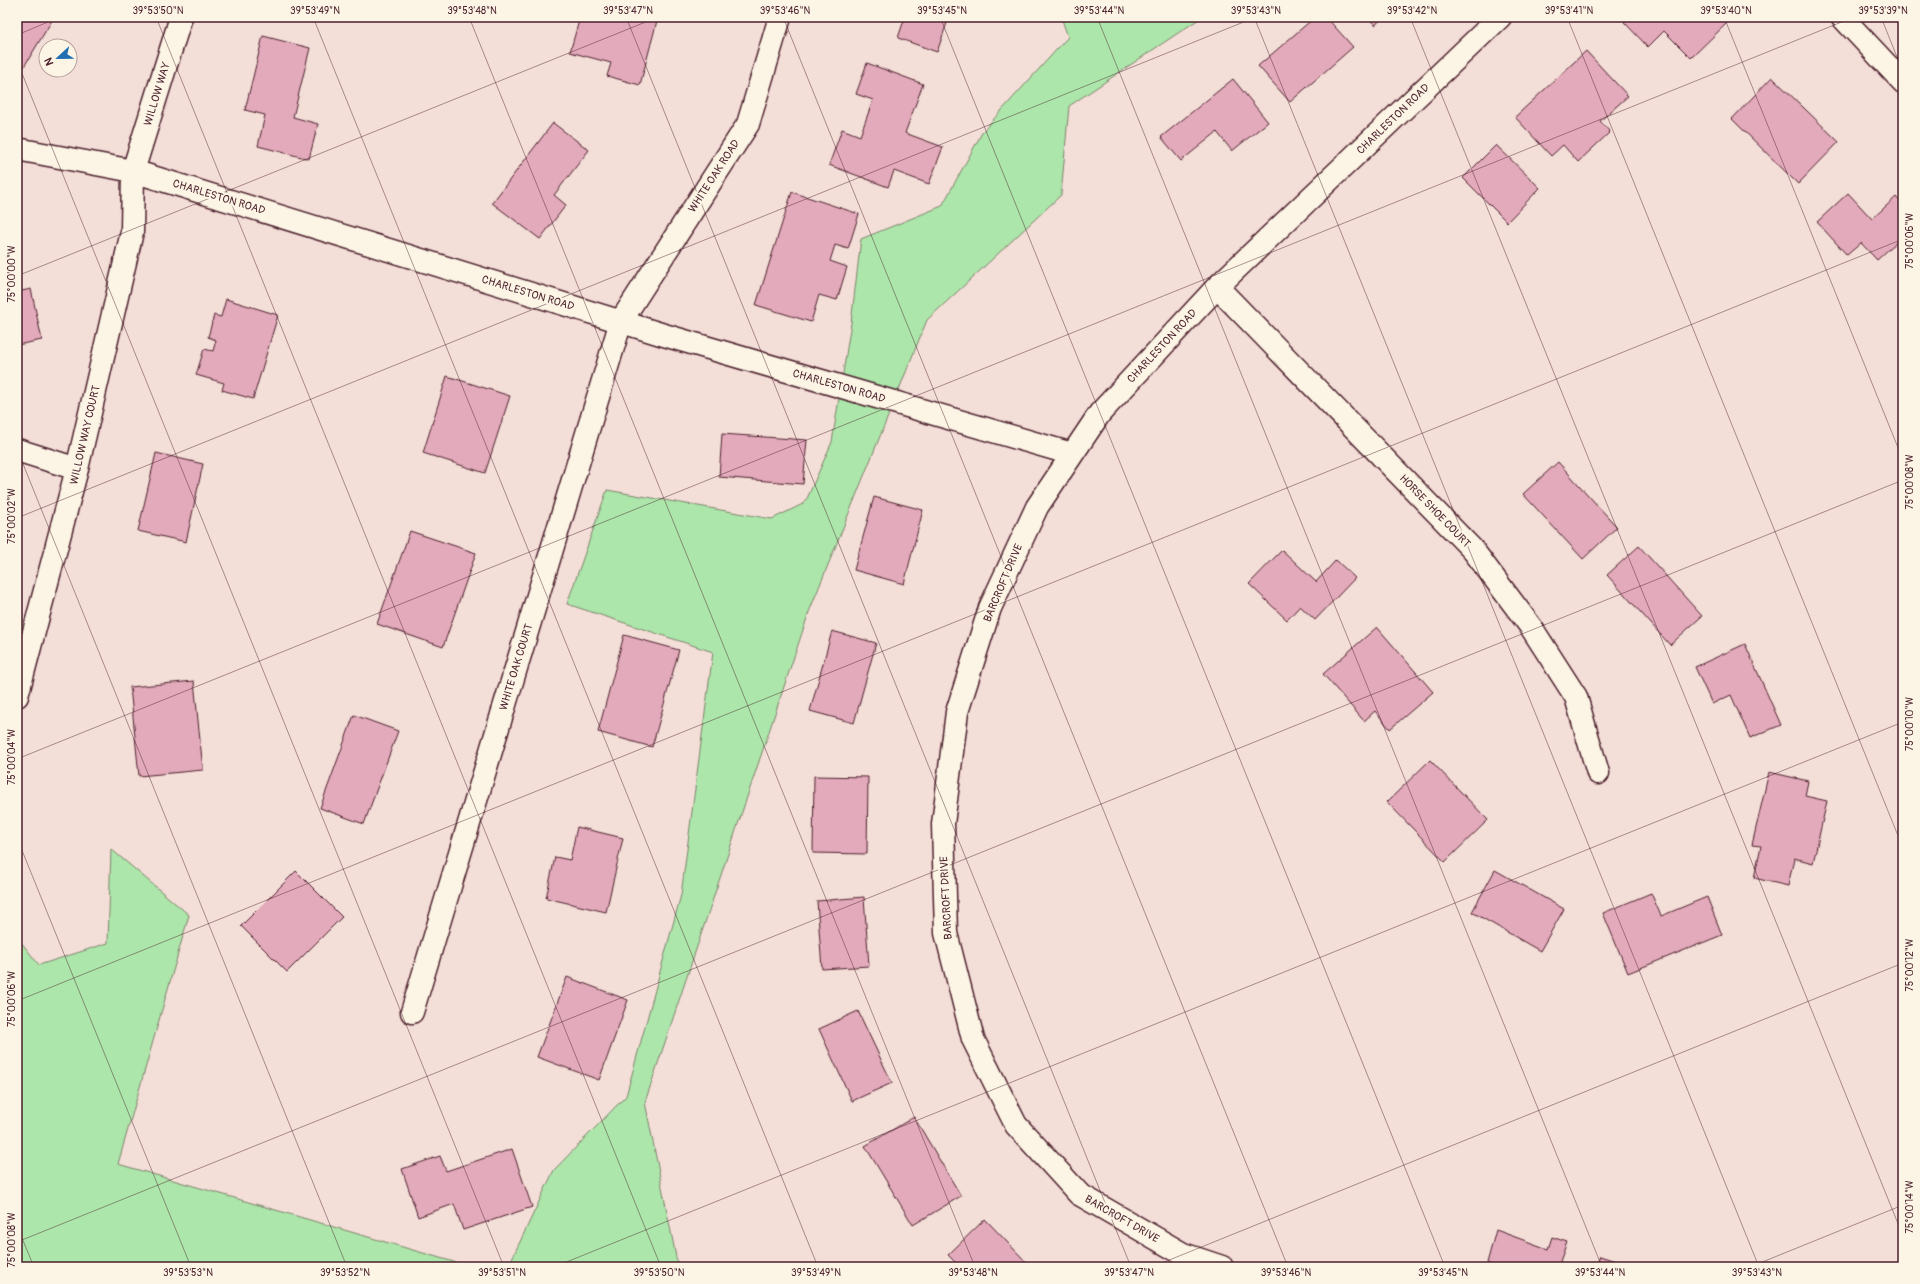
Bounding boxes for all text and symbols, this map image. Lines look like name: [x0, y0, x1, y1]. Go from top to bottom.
text: 39°53'50"N: [132, 5, 184, 17]
text: 39°53'49"N: [290, 5, 340, 17]
text: 39°53'48"N: [447, 5, 497, 17]
text: 39°53'47"N: [603, 5, 653, 17]
text: 39°53'46"N: [760, 5, 811, 17]
text: 39°53'45"N: [917, 5, 967, 17]
text: 39°53'44"N: [1074, 5, 1124, 17]
text: 39°53'43"N: [1231, 5, 1281, 17]
text: 39°53'42"N: [1387, 5, 1437, 17]
text: 39°53'41"N: [1545, 5, 1594, 17]
text: 39°53'40"N: [1700, 5, 1752, 17]
text: 39°53'39"N: [1858, 5, 1908, 17]
north arrow: [38, 38, 78, 78]
text: N: [42, 55, 57, 67]
street label: WILLOW WAY: [141, 60, 173, 127]
street label: CHARLESTON ROAD: [1354, 81, 1432, 157]
street label: WHITE OAK ROAD: [686, 137, 742, 215]
street label: CHARLESTON ROAD: [171, 177, 267, 217]
text: 75°00'06"W: [1904, 213, 1916, 269]
text: 75°00'00"W: [6, 245, 18, 303]
street label: CHARLESTON ROAD: [480, 273, 576, 313]
street label: CHARLESTON ROAD: [1125, 306, 1200, 386]
street label: CHARLESTON ROAD: [791, 367, 887, 405]
street label: WILLOW WAY COURT: [67, 384, 103, 486]
text: 75°00'08"W: [1904, 454, 1916, 510]
street label: HORSE SHOE COURT: [1397, 472, 1473, 550]
text: 75°00'02"W: [6, 488, 18, 544]
street label: BARCROFT DRIVE: [981, 542, 1025, 624]
street label: WHITE OAK COURT: [497, 622, 535, 712]
text: 75°00'10"W: [1904, 697, 1916, 751]
text: 75°00'04"W: [6, 729, 18, 785]
street label: BARCROFT DRIVE: [937, 856, 955, 940]
text: 75°00'12"W: [1904, 938, 1916, 991]
text: 75°00'06"W: [6, 971, 18, 1027]
text: 75°00'14"W: [1904, 1180, 1916, 1234]
street label: BARCROFT DRIVE: [1083, 1192, 1162, 1246]
text: 75°00'08"W: [6, 1212, 18, 1268]
text: 39°53'53"N: [163, 1267, 213, 1279]
text: 39°53'52"N: [320, 1267, 370, 1279]
text: 39°53'51"N: [478, 1267, 526, 1279]
text: 39°53'50"N: [633, 1267, 685, 1279]
text: 39°53'49"N: [791, 1267, 841, 1279]
text: 39°53'48"N: [948, 1267, 998, 1279]
text: 39°53'47"N: [1104, 1267, 1154, 1279]
text: 39°53'46"N: [1261, 1267, 1312, 1279]
text: 39°53'45"N: [1418, 1267, 1468, 1279]
text: 39°53'44"N: [1575, 1267, 1625, 1279]
text: 39°53'43"N: [1732, 1267, 1782, 1279]

